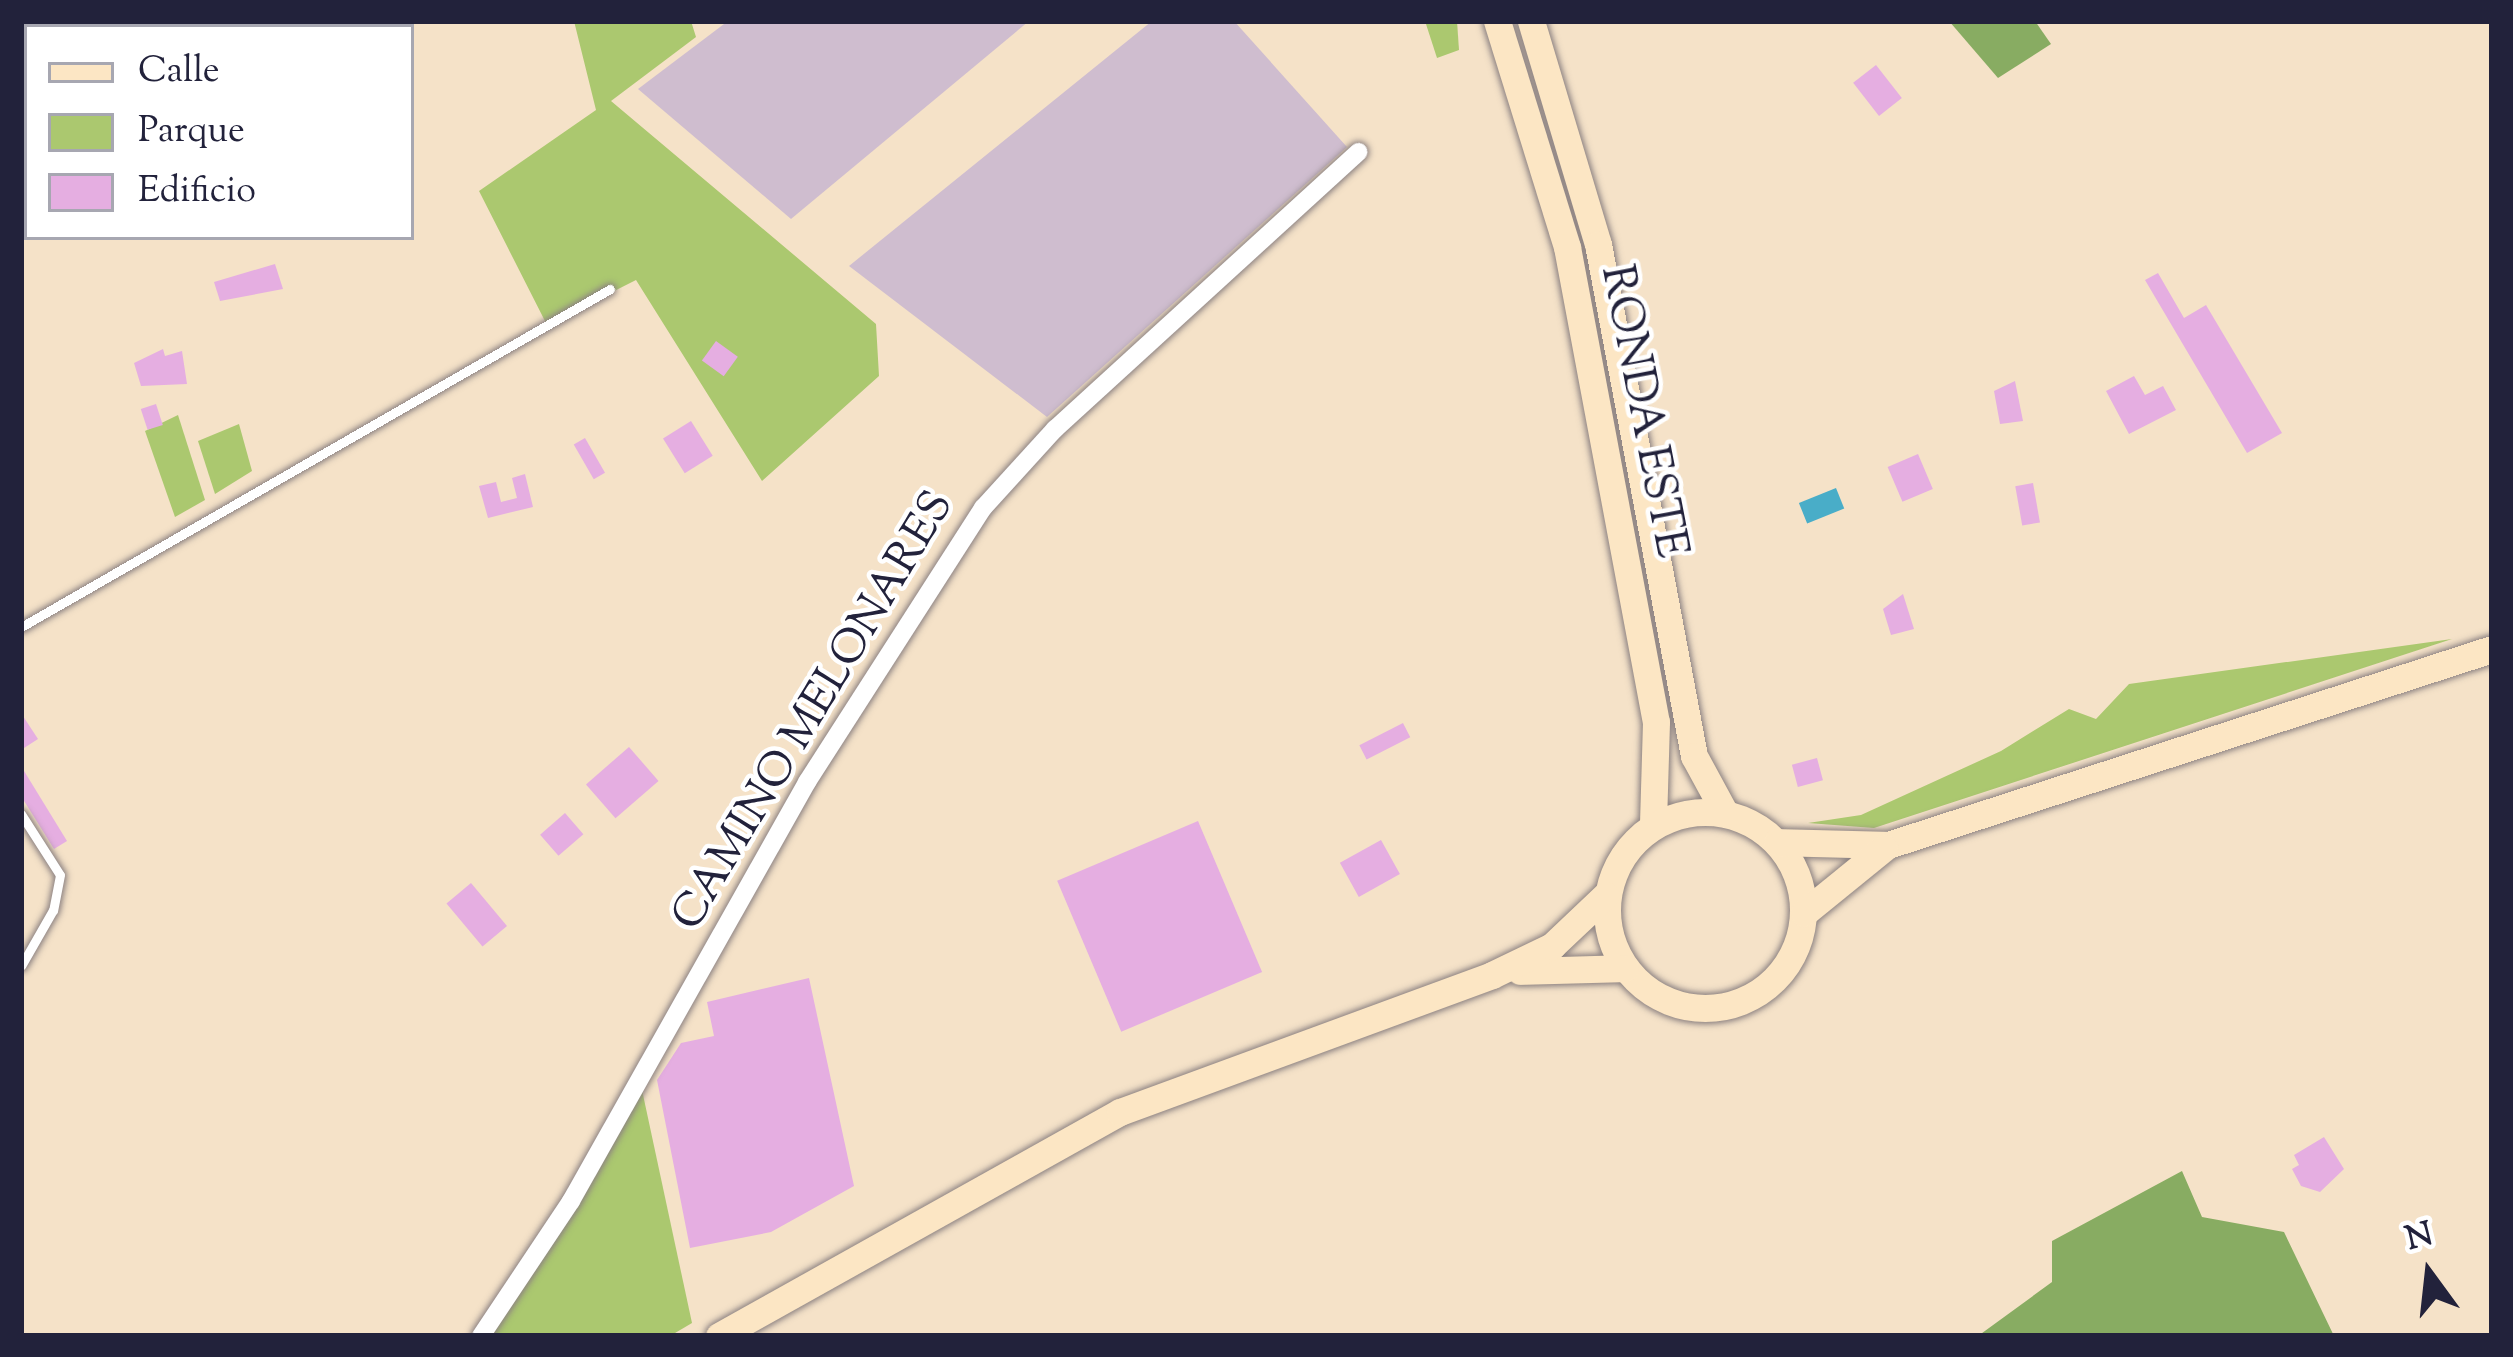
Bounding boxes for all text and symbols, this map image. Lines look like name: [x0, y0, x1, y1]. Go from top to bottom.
legend: [24, 24, 414, 240]
text: Calle: [138, 46, 220, 98]
text: Parque: [138, 106, 245, 158]
text: Edificio: [138, 166, 256, 218]
street label: RONDA ESTE: [1586, 261, 1696, 563]
street label: CAMINO MELONARES: [662, 483, 968, 941]
text: N: [2401, 1212, 2439, 1265]
north arrow: [2369, 1213, 2489, 1333]

